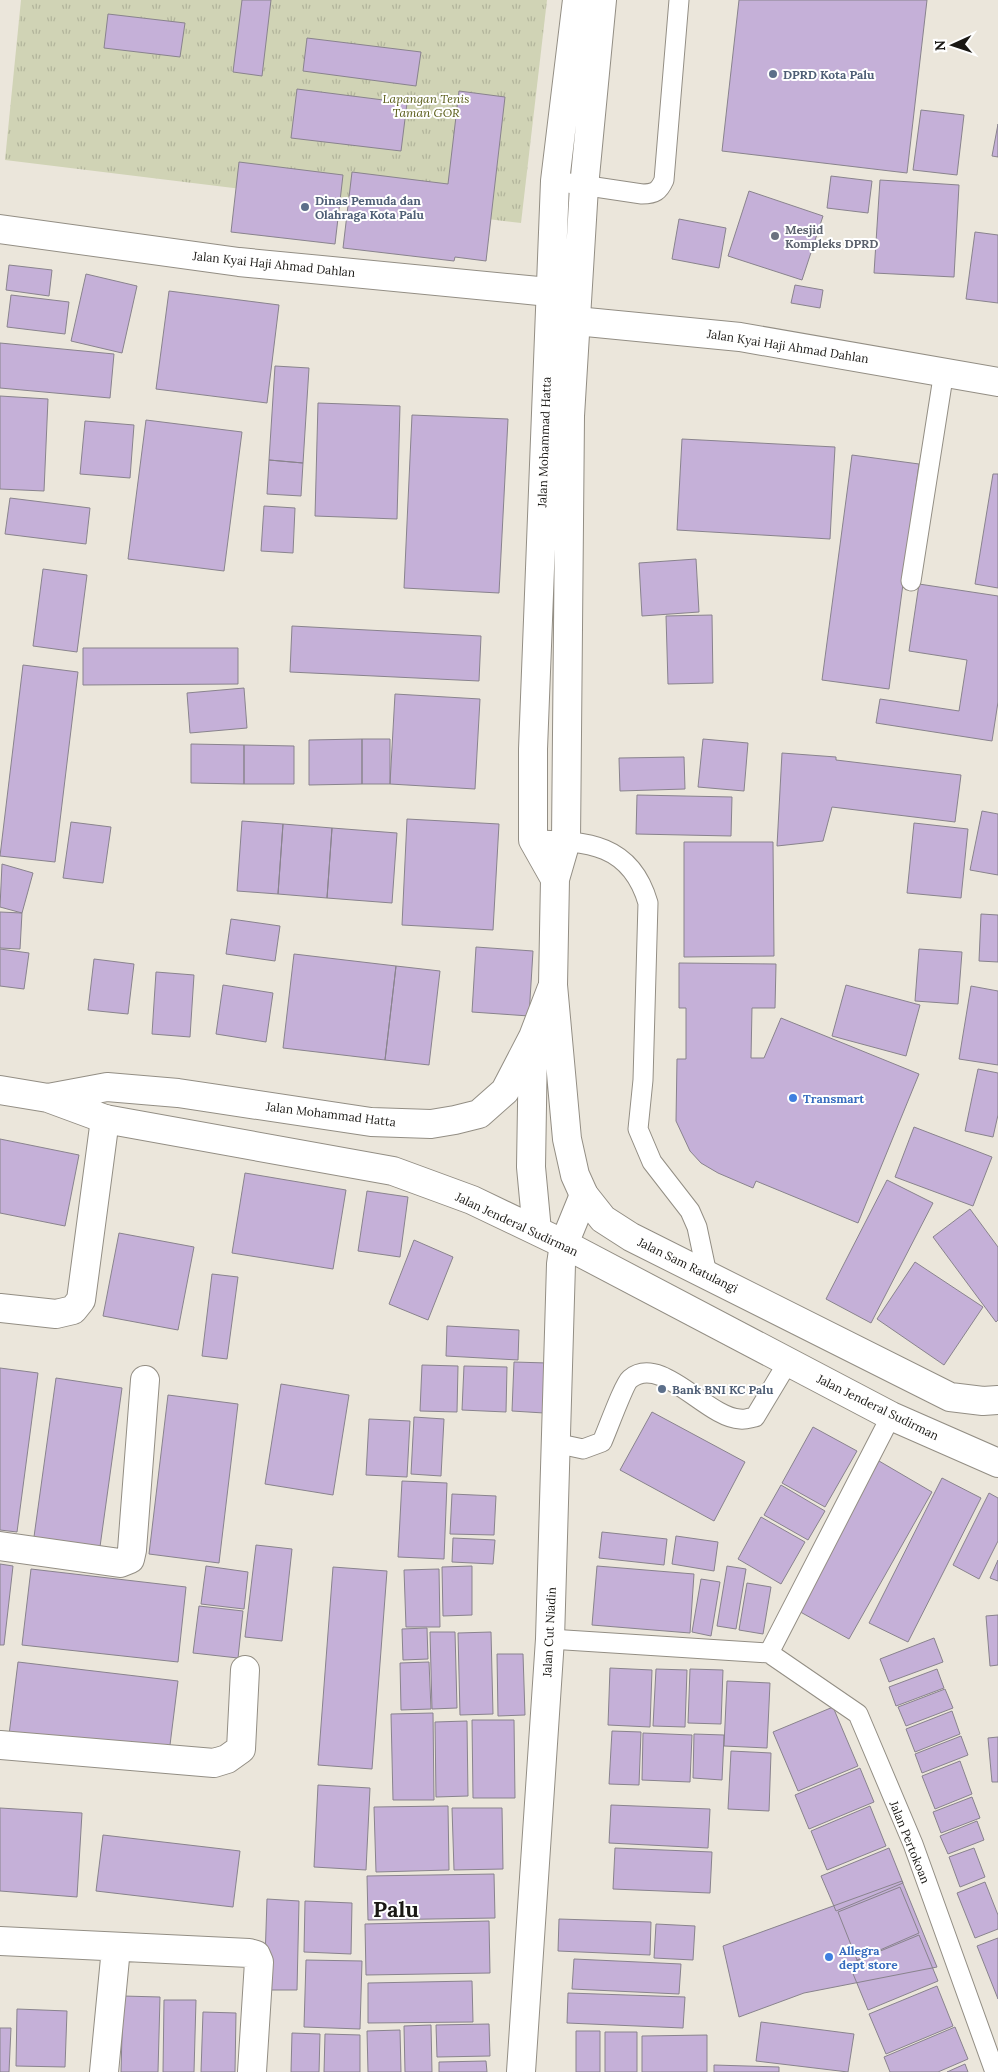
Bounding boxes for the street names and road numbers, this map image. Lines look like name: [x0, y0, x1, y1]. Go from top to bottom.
street label: Jalan Kyai Haji Ahmad Dahlan: [191, 248, 356, 280]
street label: Jalan Kyai Haji Ahmad Dahlan: [705, 326, 870, 366]
street label: Jalan Mohammad Hatta: [534, 376, 554, 509]
street label: Jalan Mohammad Hatta: [264, 1098, 397, 1129]
street label: Jalan Jenderal Sudirman: [452, 1189, 581, 1259]
street label: Jalan Sam Ratulangi: [634, 1234, 741, 1296]
street label: Jalan Jenderal Sudirman: [814, 1371, 941, 1443]
street label: Jalan Cut Niadin: [539, 1587, 559, 1678]
street label: Jalan Pertokoan: [886, 1798, 933, 1886]

